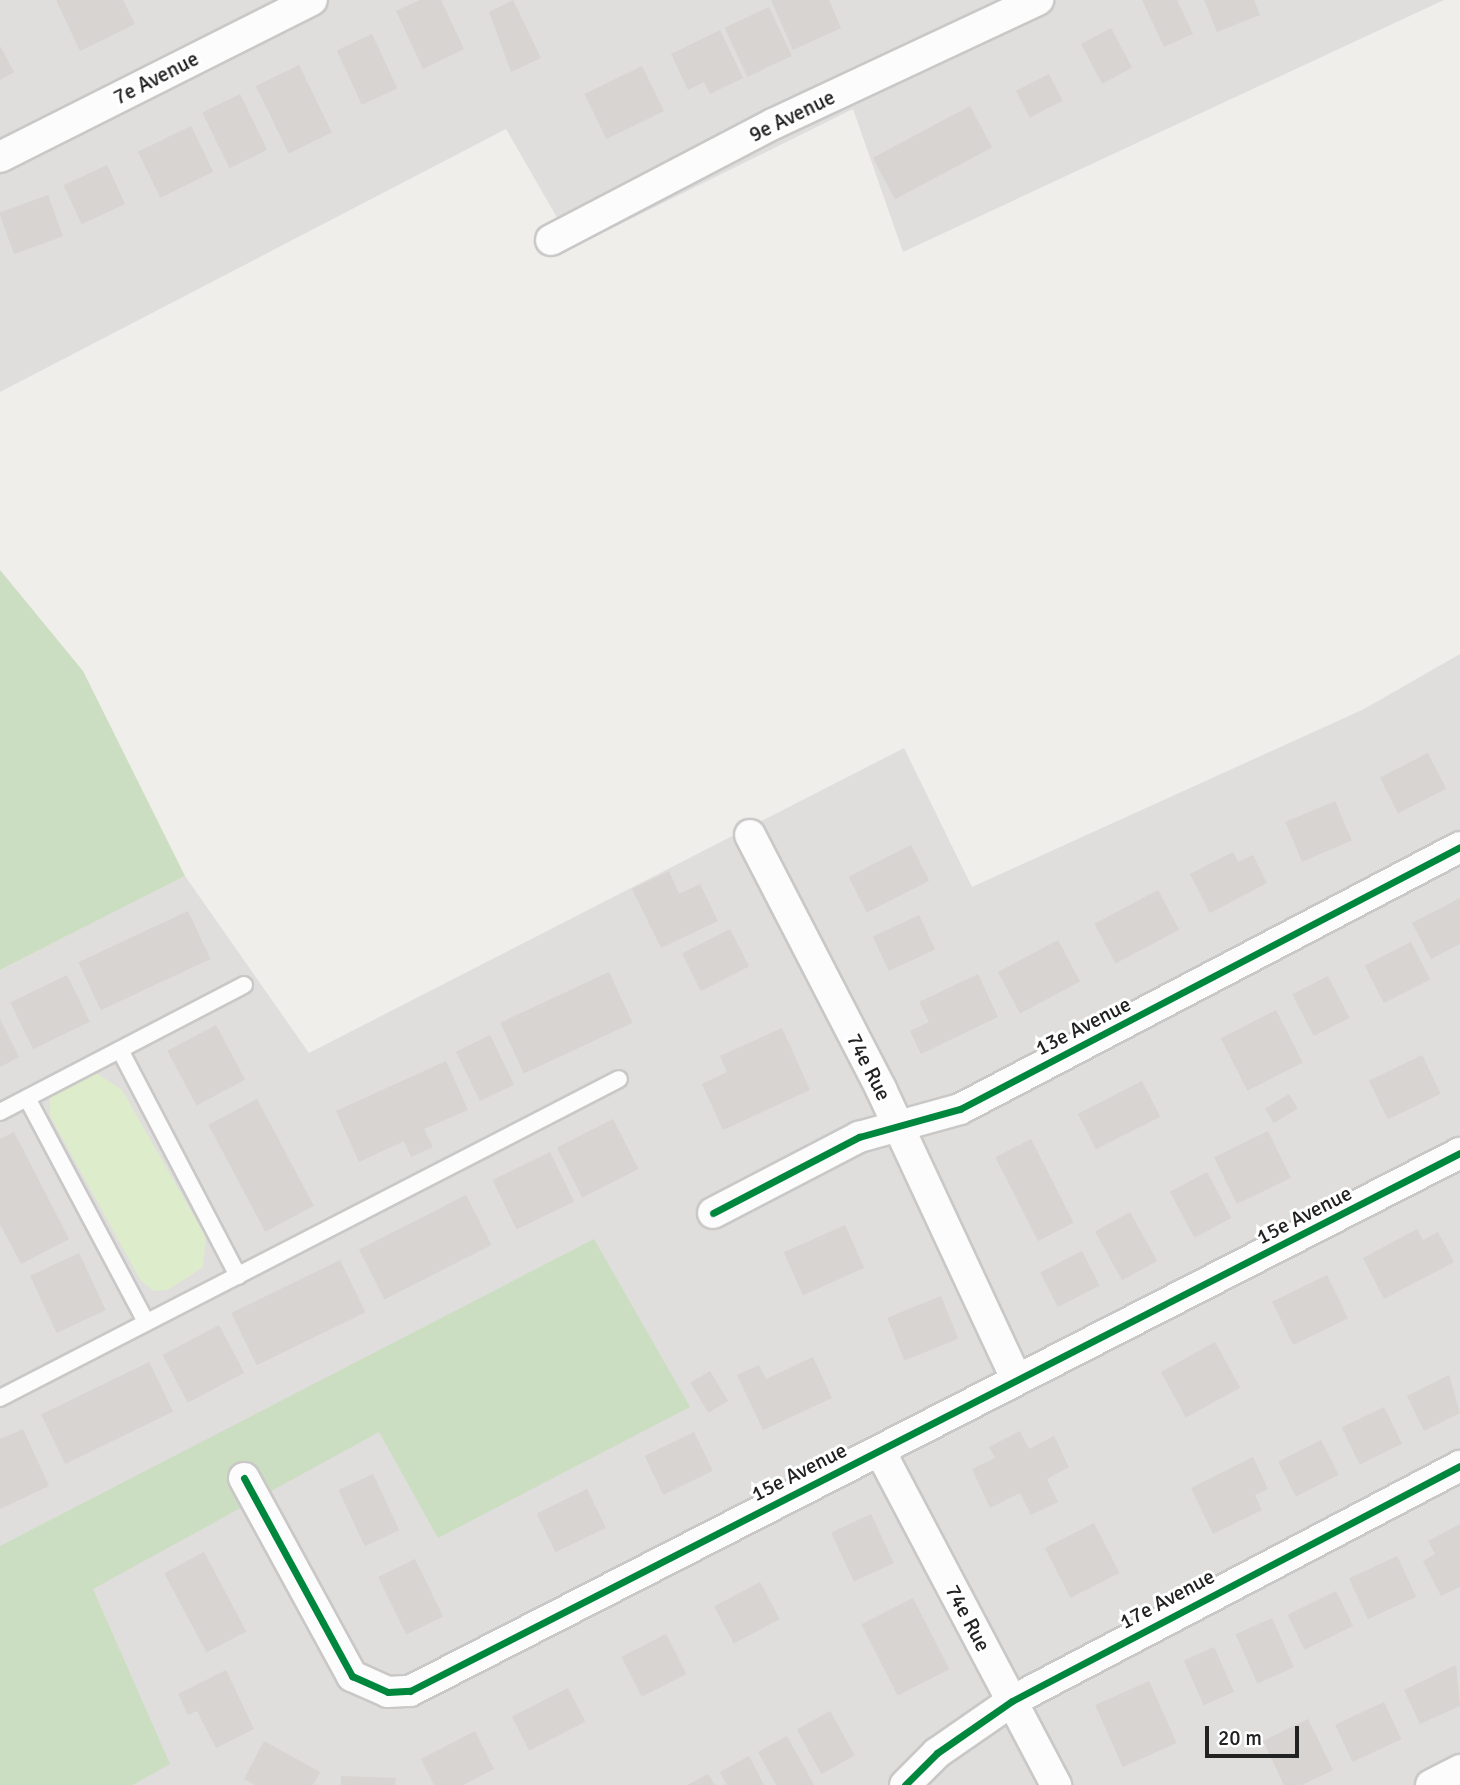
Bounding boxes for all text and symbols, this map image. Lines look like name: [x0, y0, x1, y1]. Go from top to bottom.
street label: 7e Avenue: [109, 46, 203, 110]
street label: 9e Avenue: [745, 84, 839, 148]
street label: 13e Avenue: [1031, 991, 1135, 1061]
street label: 74e Rue: [841, 1029, 897, 1105]
street label: 15e Avenue: [1252, 1180, 1356, 1250]
street label: 15e Avenue: [747, 1437, 851, 1507]
street label: 17e Avenue: [1115, 1564, 1219, 1634]
street label: 74e Rue: [940, 1580, 996, 1656]
scale bar: [1208, 1712, 1302, 1756]
text: 20 m: [1218, 1725, 1262, 1751]

